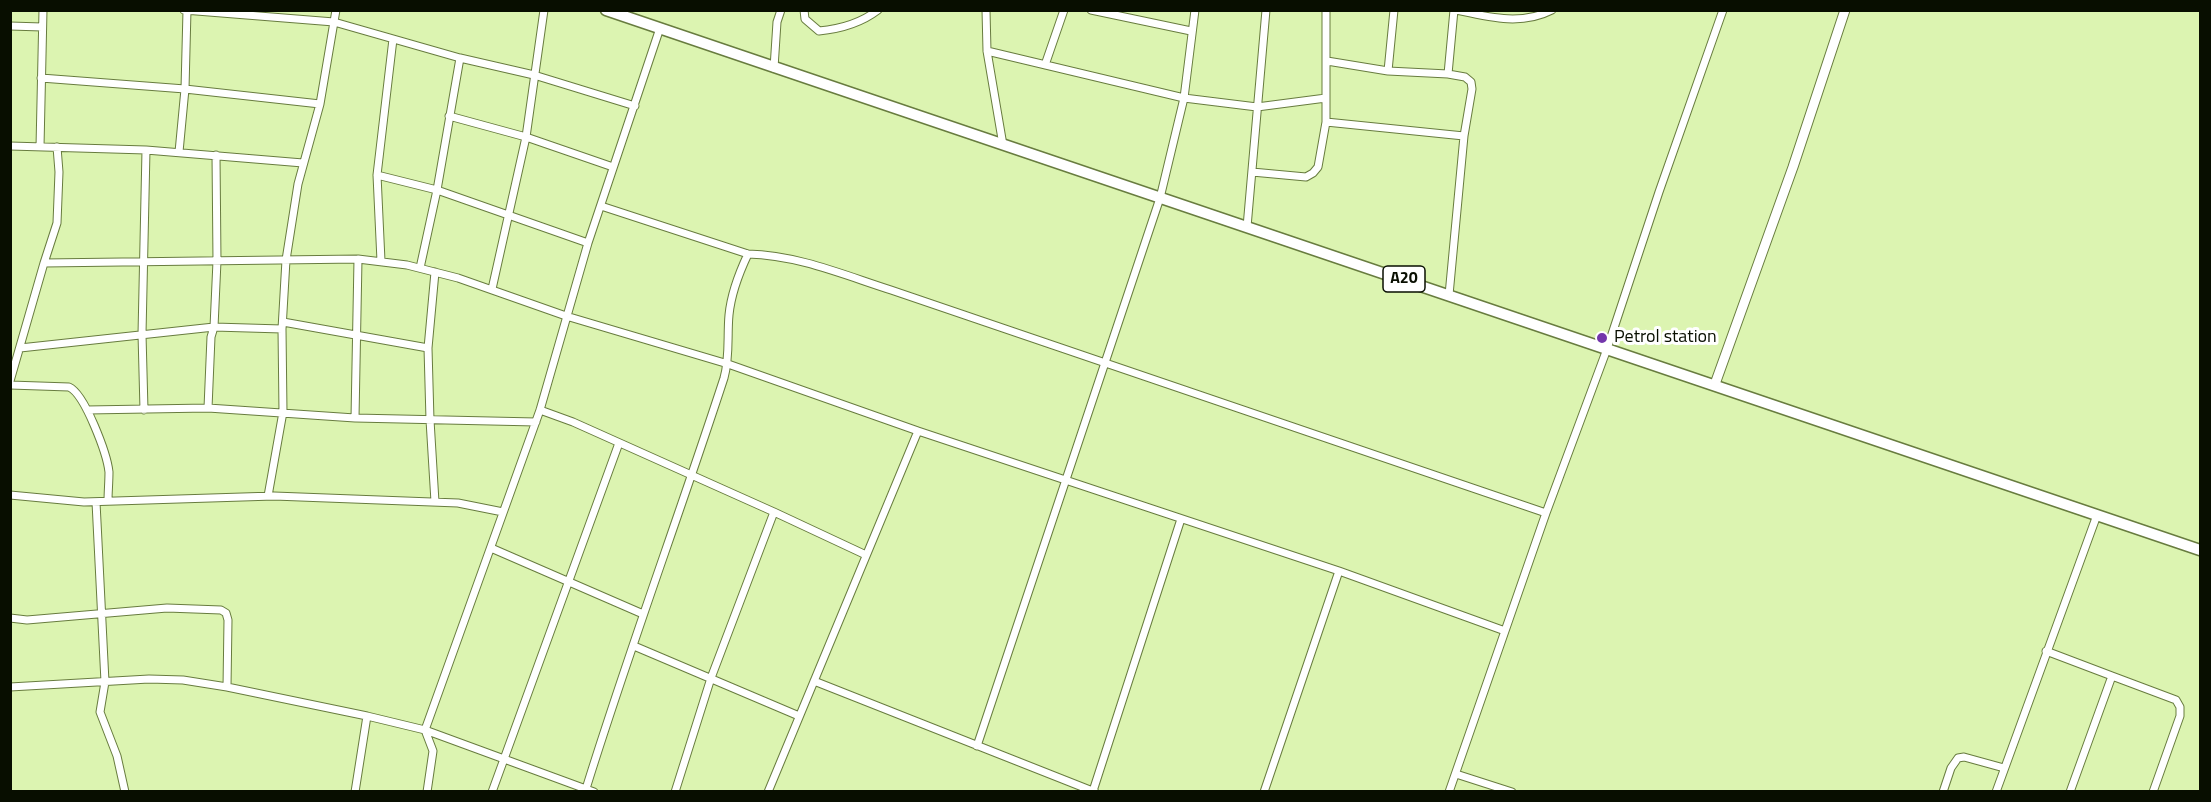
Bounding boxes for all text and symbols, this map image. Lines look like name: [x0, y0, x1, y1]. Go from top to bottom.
road number: A20: [1383, 266, 1425, 292]
place label: Petrol station: [1614, 327, 1717, 349]
marker: Petrol station: [1595, 331, 1609, 345]

